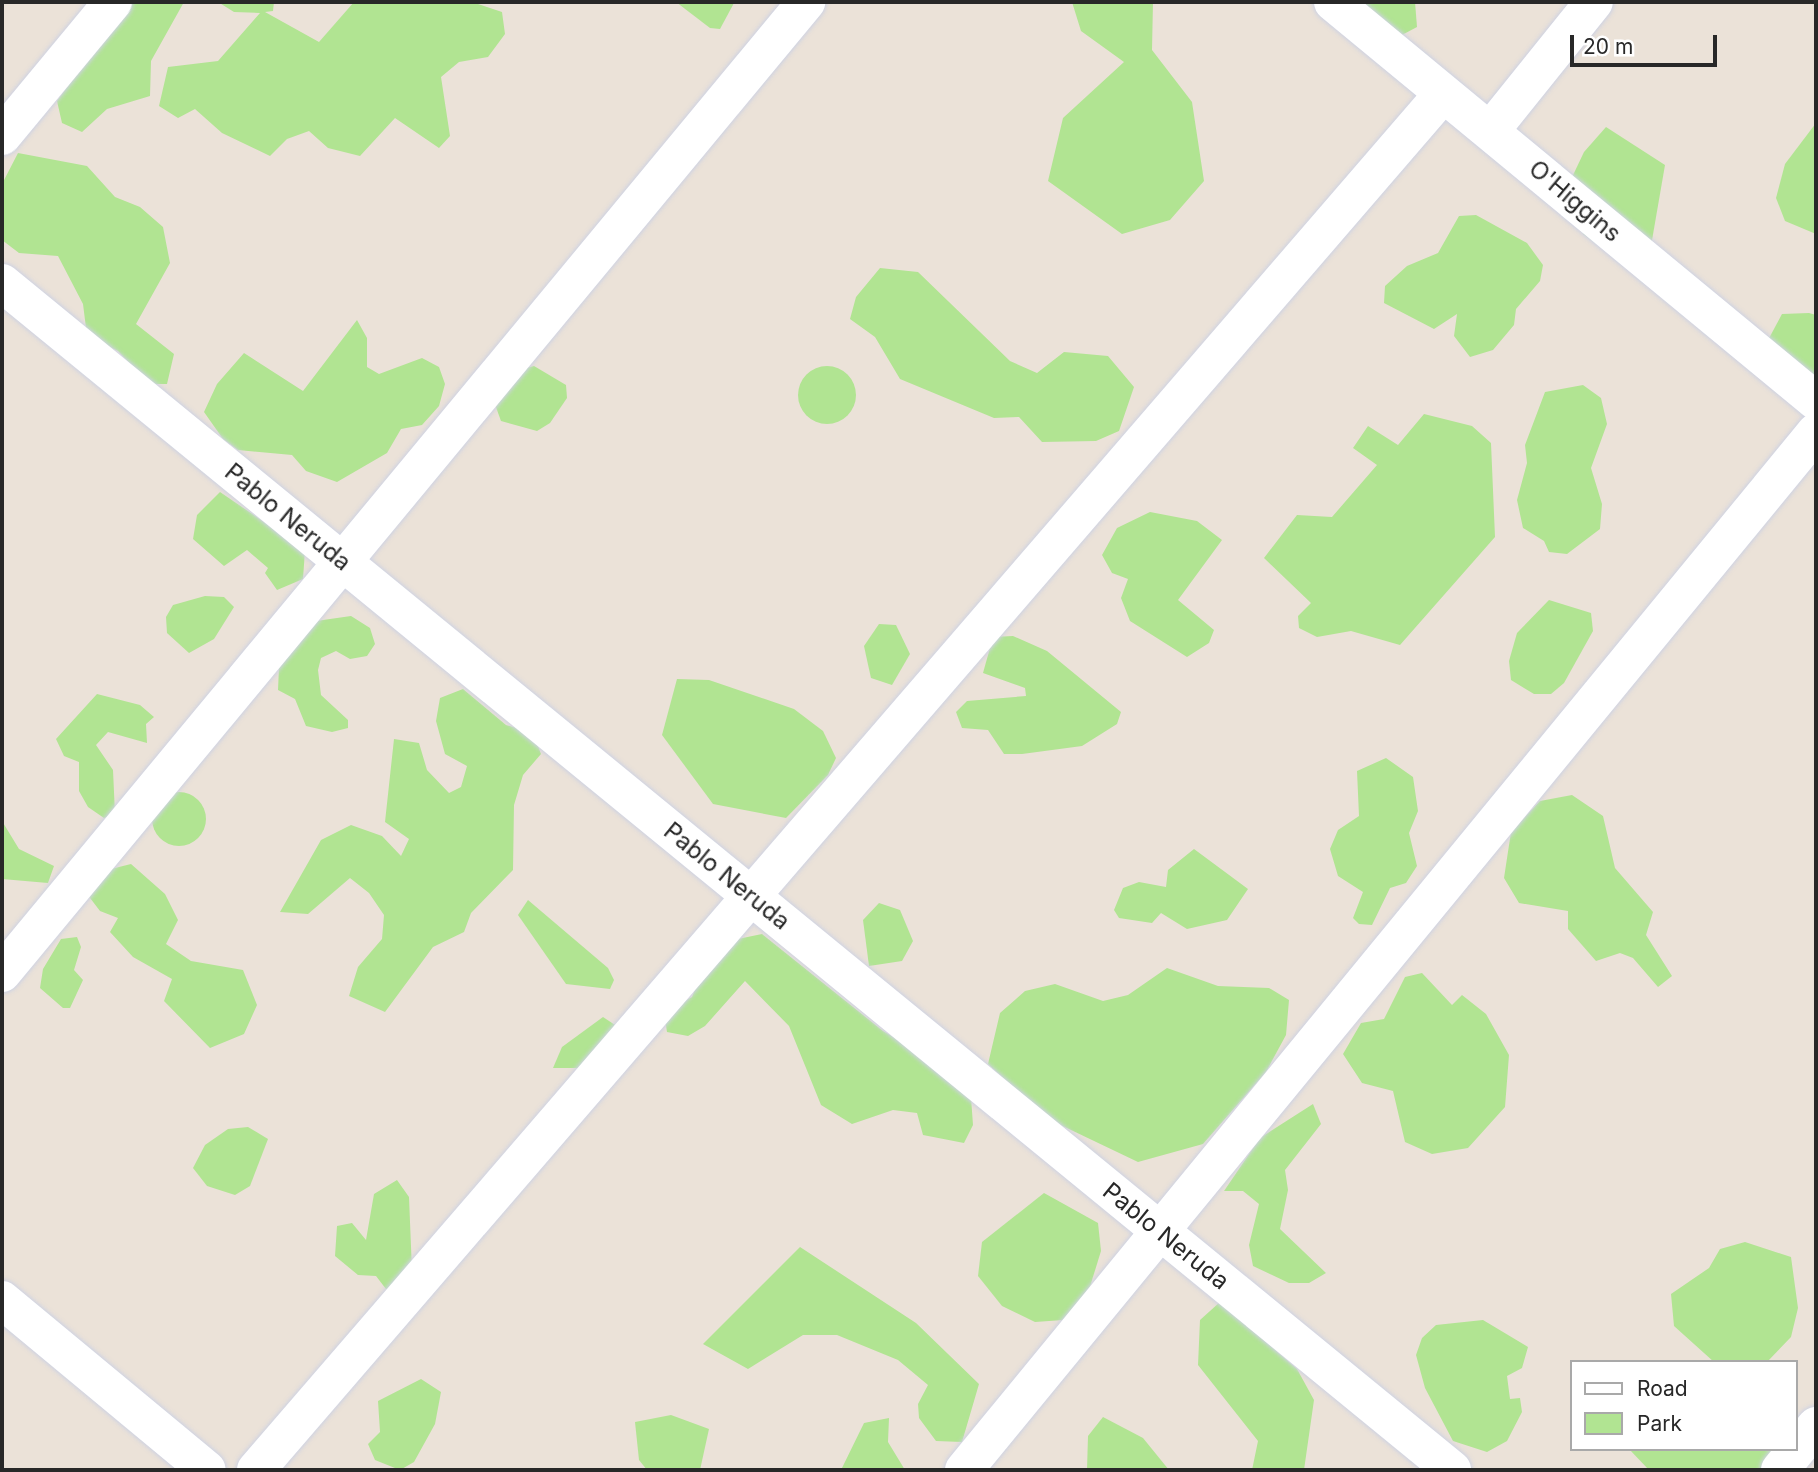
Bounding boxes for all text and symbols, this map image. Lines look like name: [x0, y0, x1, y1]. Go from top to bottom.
scale bar: [1573, 21, 1720, 65]
text: 20 m: [1583, 34, 1633, 59]
street label: O'Higgins: [1523, 154, 1627, 248]
street label: Pablo Neruda: [219, 457, 357, 577]
street label: Pablo Neruda: [658, 816, 796, 936]
street label: Pablo Neruda: [1097, 1176, 1235, 1296]
legend: [1570, 1360, 1797, 1451]
text: Road: [1637, 1376, 1688, 1401]
text: Park: [1637, 1411, 1682, 1436]

